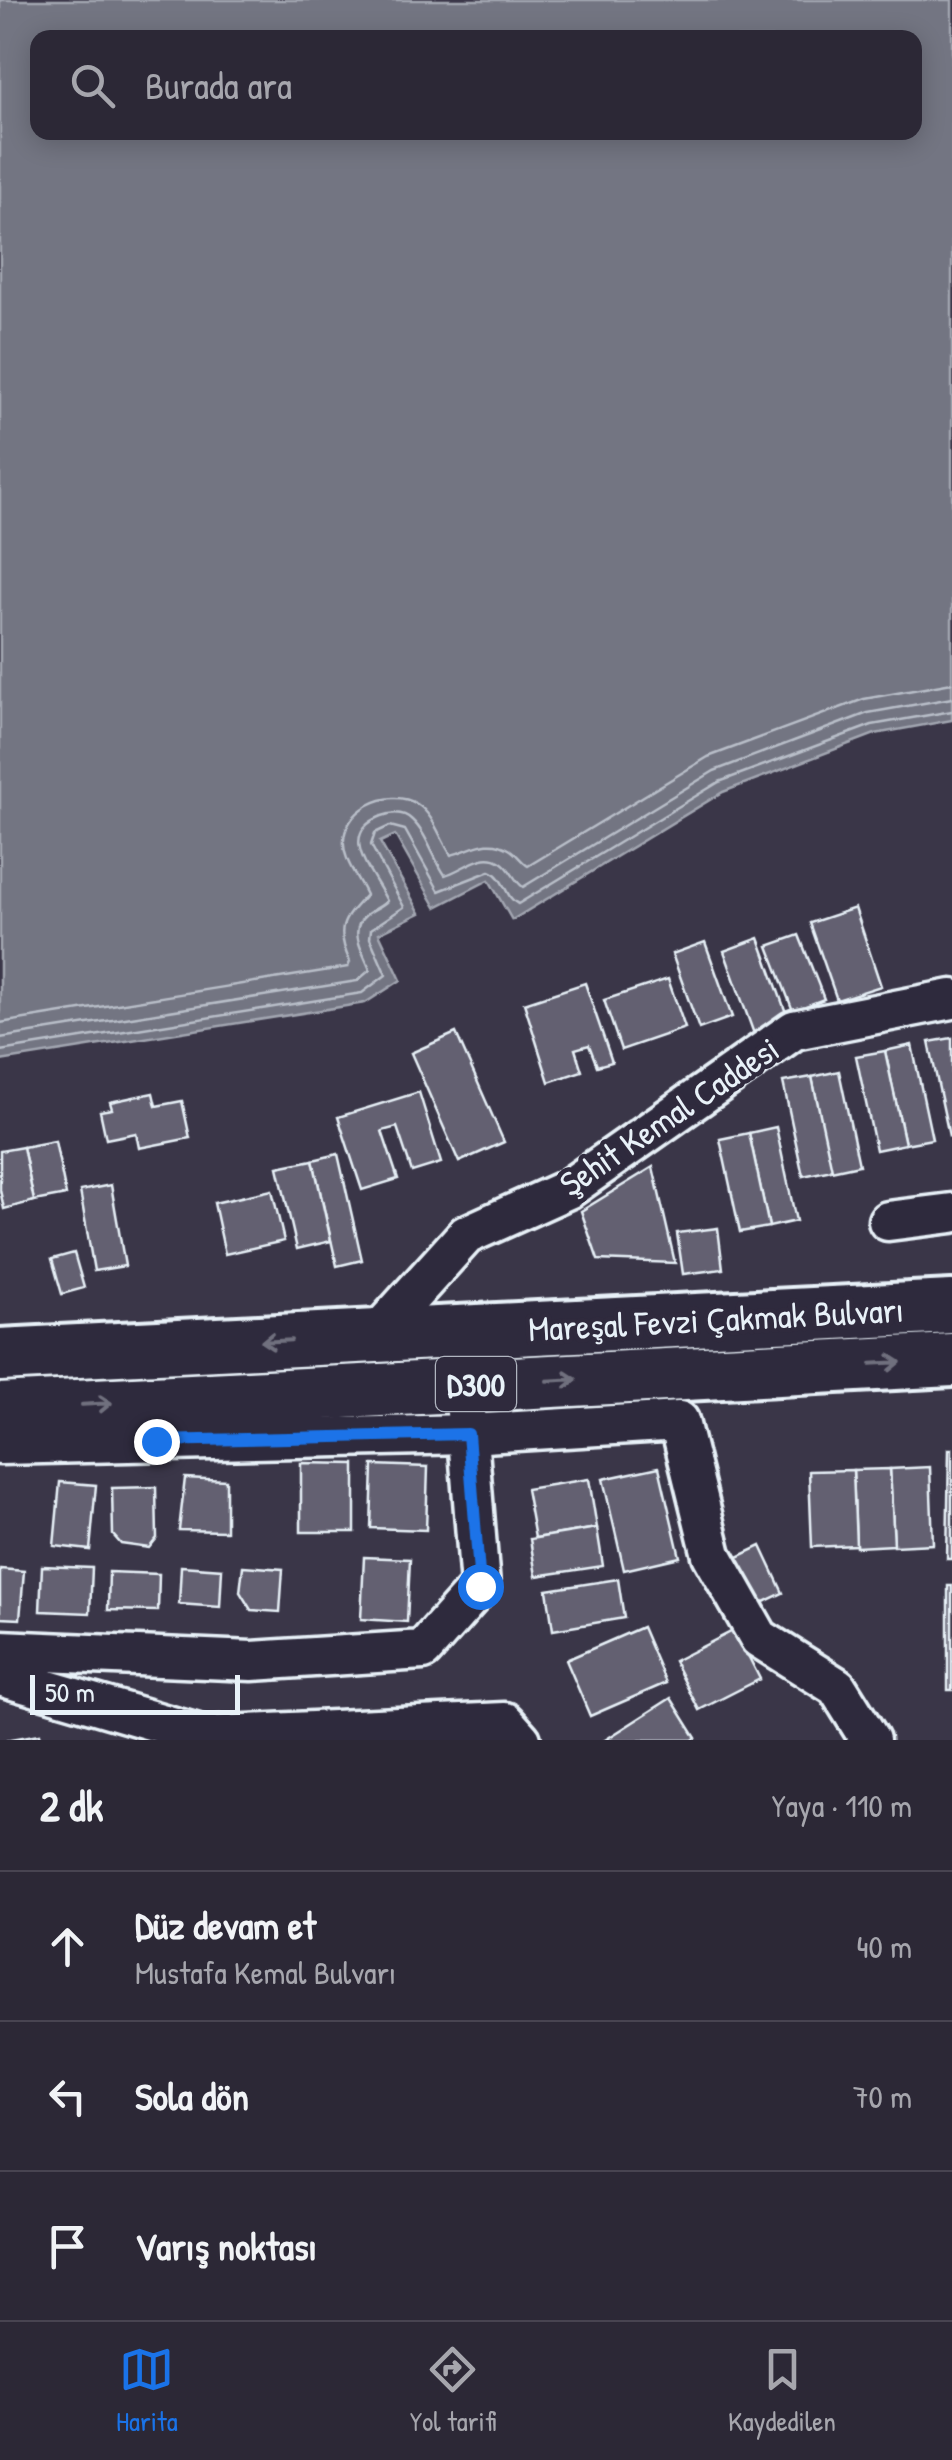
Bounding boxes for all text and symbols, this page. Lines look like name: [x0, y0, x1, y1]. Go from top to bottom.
search box: [30, 30, 922, 140]
icon: search: [65, 58, 120, 113]
text: Burada ara: [145, 59, 292, 111]
street label: Şehit Kemal Caddesi: [550, 1025, 788, 1207]
street label: Mareşal Fevzi Çakmak Bulvarı: [527, 1286, 905, 1352]
one-way arrow: [261, 1332, 293, 1351]
one-way arrow: [870, 1353, 902, 1372]
road number: D300: [436, 1357, 516, 1411]
one-way arrow: [545, 1370, 577, 1389]
one-way arrow: [81, 1394, 113, 1413]
route end: [134, 1419, 180, 1465]
route start: [458, 1564, 504, 1610]
scale bar: [30, 1670, 240, 1714]
text: 50 m: [45, 1673, 95, 1711]
text: 2 dk: [40, 1777, 103, 1834]
text: Yaya · 110 m: [771, 1784, 912, 1827]
text: Düz devam et: [135, 1899, 316, 1951]
icon: ahead: [40, 1919, 95, 1974]
text: 40 m: [857, 1925, 912, 1968]
text: Mustafa Kemal Bulvarı: [135, 1951, 396, 1994]
icon: left: [40, 2069, 95, 2124]
text: Sola dön: [135, 2070, 249, 2122]
text: 70 m: [853, 2075, 912, 2118]
icon: arrive: [40, 2219, 95, 2274]
text: Varış noktası: [135, 2220, 317, 2272]
tab: Harita: [116, 2342, 178, 2440]
tab: Yol tarifi: [410, 2342, 496, 2440]
tab: Kaydedilen: [728, 2342, 836, 2440]

